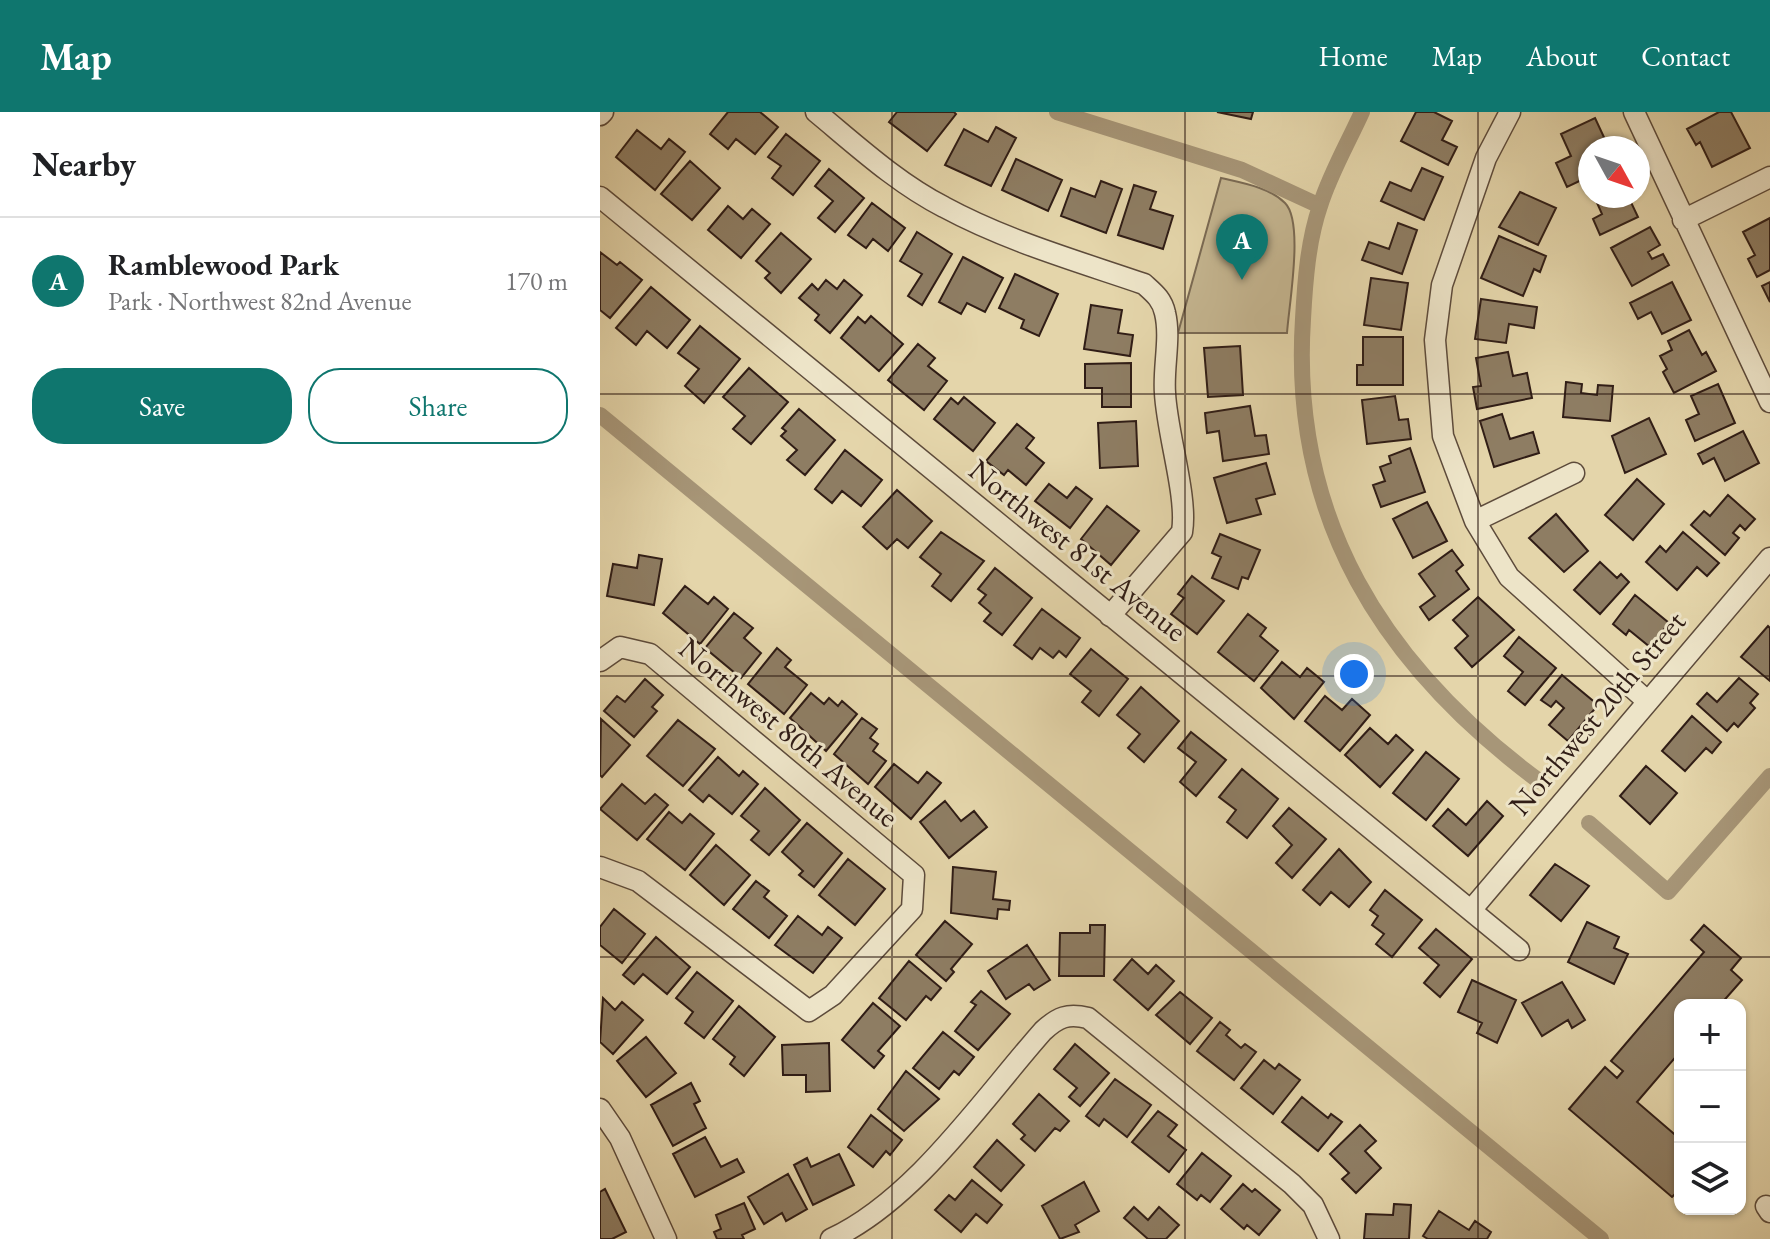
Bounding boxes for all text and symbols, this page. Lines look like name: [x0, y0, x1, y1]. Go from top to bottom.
text: Map: [40, 32, 112, 81]
text: Home: [1318, 38, 1388, 74]
text: Map: [1432, 38, 1482, 74]
text: About: [1526, 38, 1597, 74]
text: Contact: [1641, 38, 1730, 74]
north arrow: [1578, 136, 1650, 208]
text: Nearby: [32, 142, 136, 186]
pin: A: [1216, 214, 1268, 280]
text: Ramblewood Park: [108, 245, 339, 284]
text: A: [49, 264, 67, 298]
text: 170 m: [505, 264, 568, 298]
text: Park · Northwest 82nd Avenue: [108, 284, 412, 318]
button: Save: [32, 368, 292, 444]
button: Share: [308, 368, 568, 444]
street label: Northwest 81st Avenue: [961, 450, 1195, 650]
street label: Northwest 20th Street: [1500, 602, 1694, 823]
street label: Northwest 80th Avenue: [671, 629, 907, 835]
your location: [1334, 654, 1374, 694]
map controls: [1674, 999, 1746, 1215]
button: +: [1674, 999, 1746, 1071]
button: −: [1674, 1071, 1746, 1143]
button: layers: [1674, 1143, 1746, 1215]

